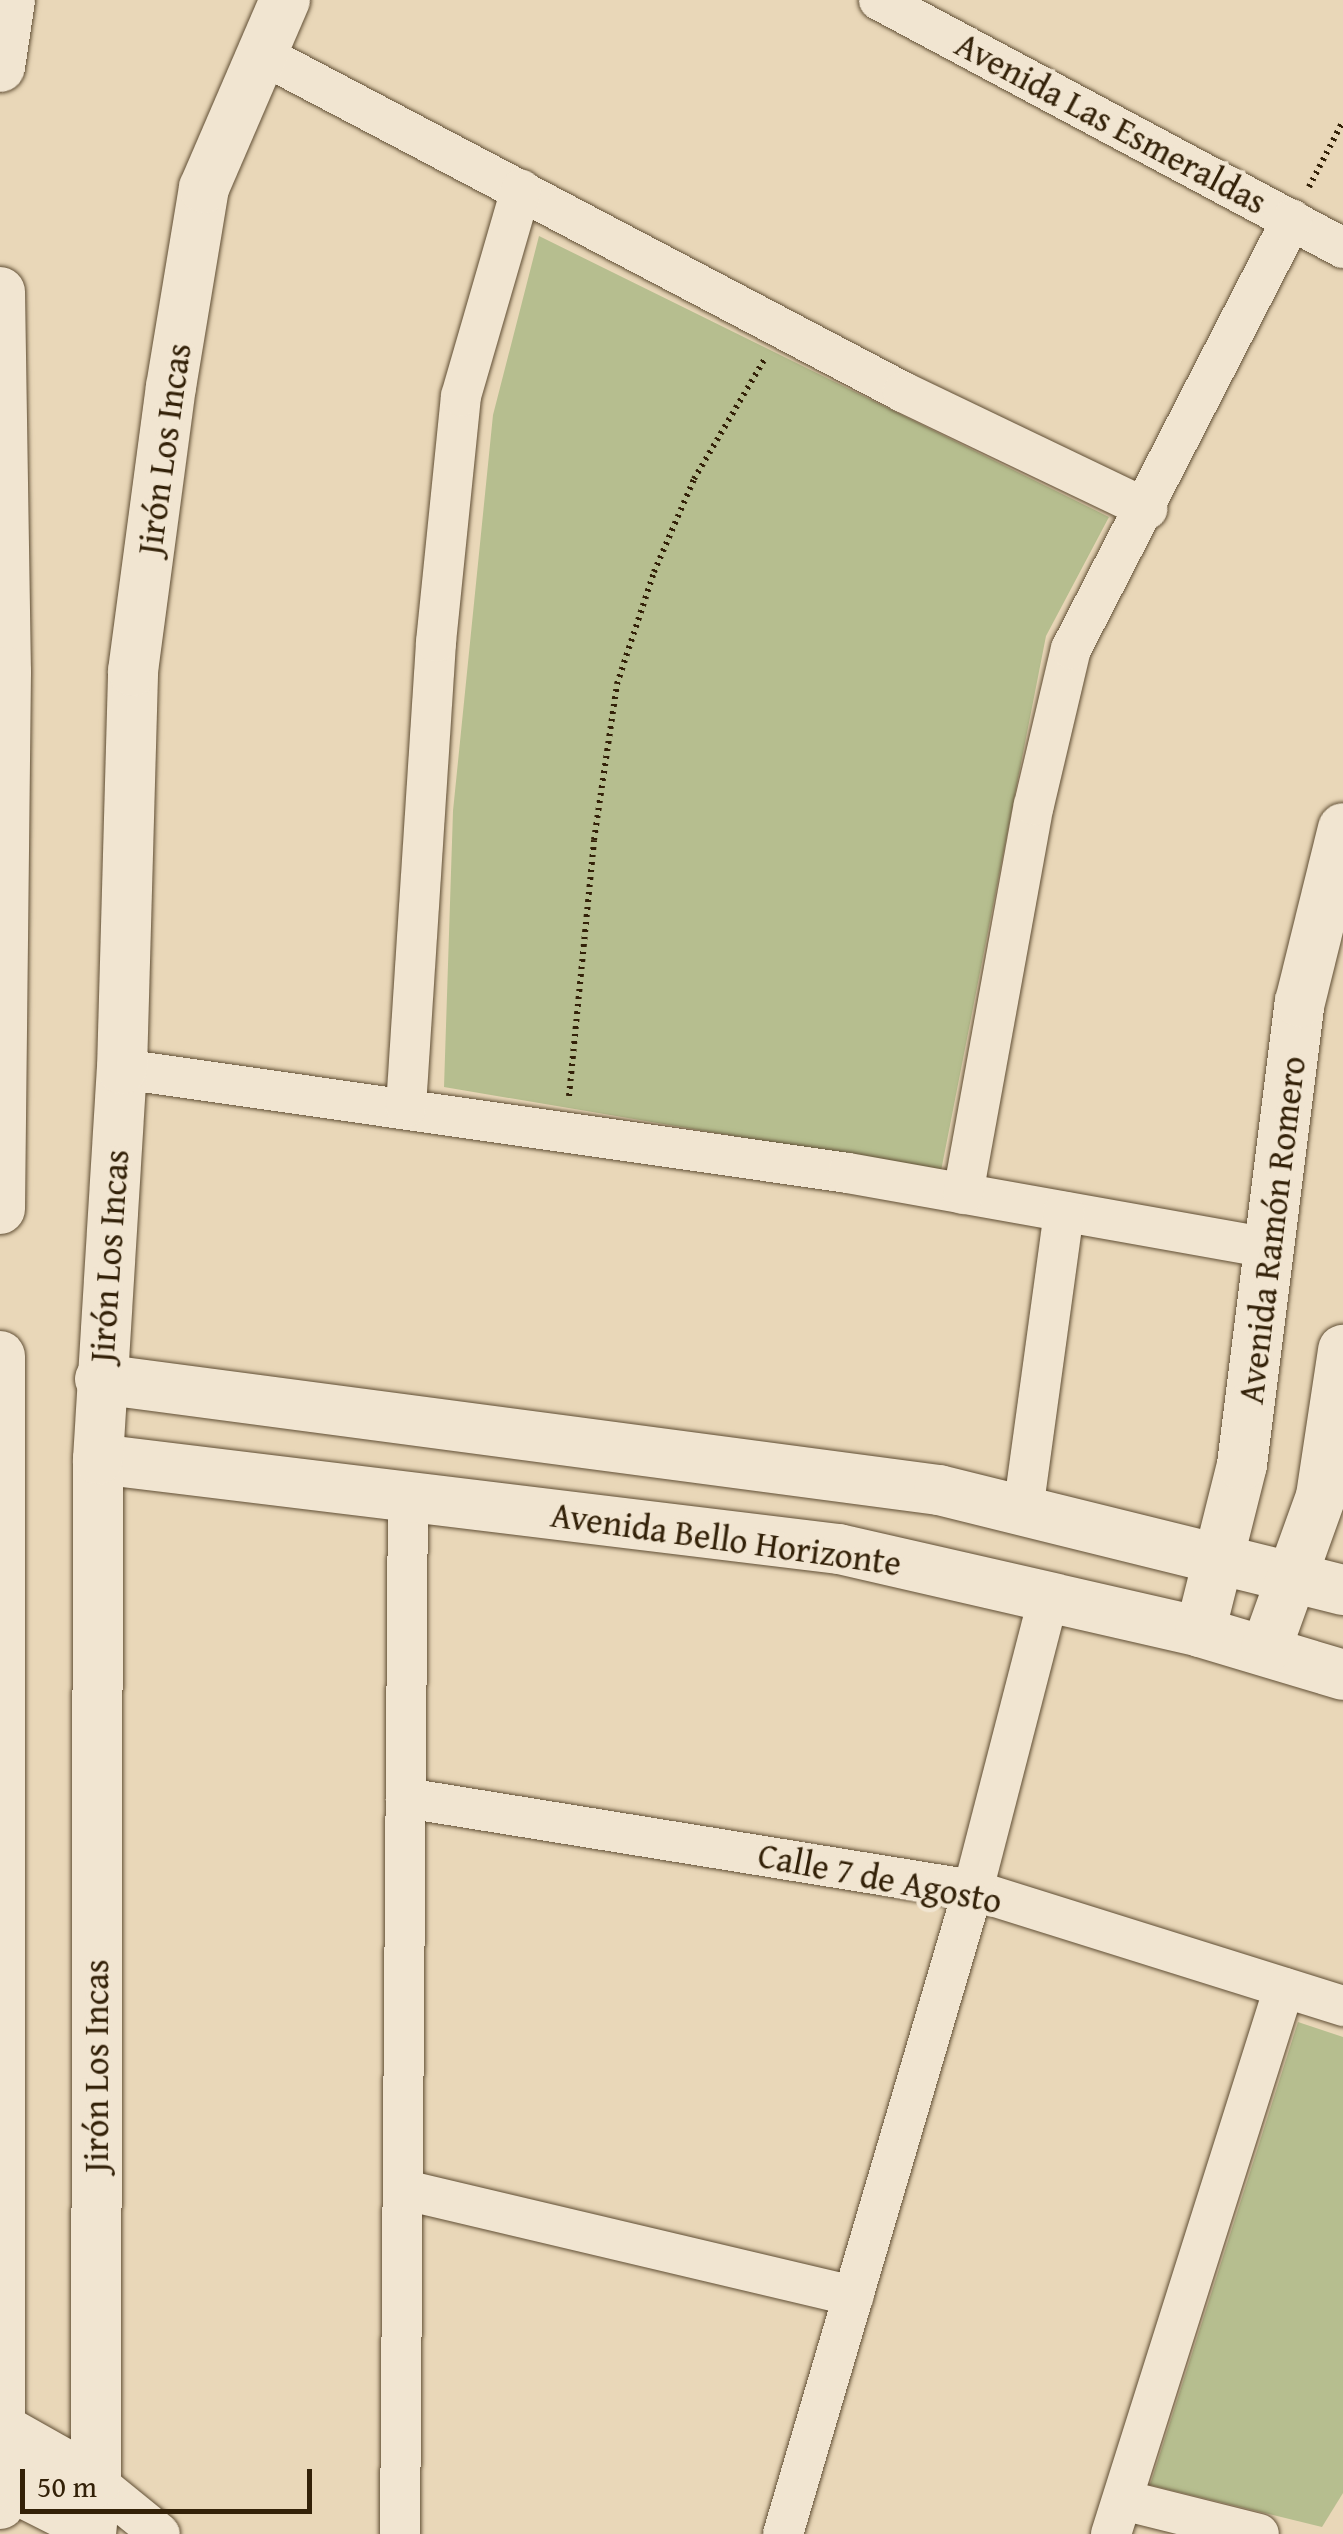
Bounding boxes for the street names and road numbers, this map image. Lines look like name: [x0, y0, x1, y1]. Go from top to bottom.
street label: Avenida Las Esmeraldas: [948, 23, 1274, 223]
street label: Jirón Los Incas: [128, 340, 200, 558]
street label: Avenida Ramón Romero: [1230, 1054, 1314, 1406]
street label: Jirón Los Incas: [81, 1148, 137, 1364]
street label: Avenida Bello Horizonte: [548, 1494, 904, 1584]
street label: Calle 7 de Agosto: [755, 1834, 1005, 1922]
street label: Jirón Los Incas: [75, 1959, 117, 2173]

